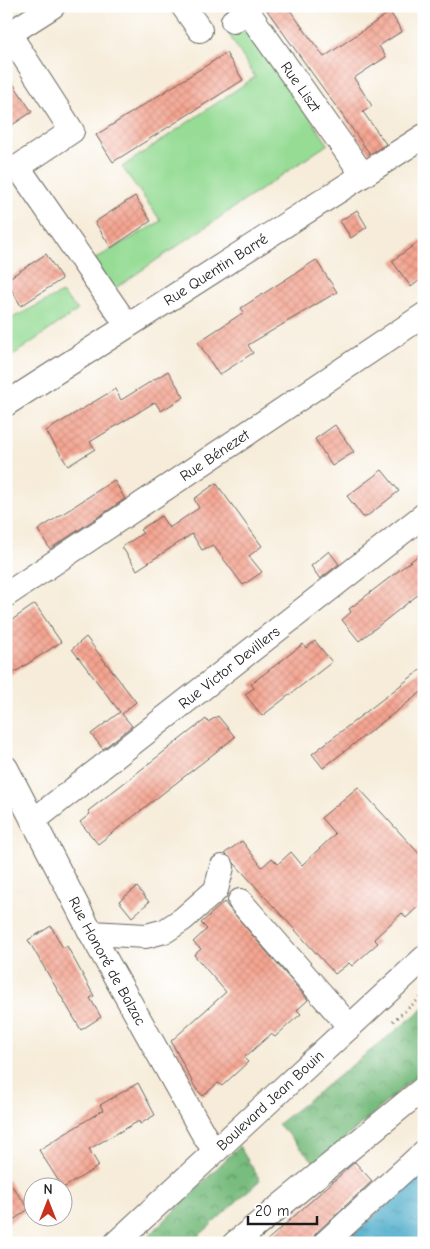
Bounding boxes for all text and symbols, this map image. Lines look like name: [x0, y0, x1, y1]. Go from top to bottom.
street label: Rue Liszt: [277, 58, 325, 116]
street label: Rue Quentin Barré: [160, 229, 272, 310]
street label: Rue Bénezet: [176, 425, 253, 485]
street label: Rue Victor Devillers: [175, 622, 283, 713]
street label: Rue Honoré de Balzac: [65, 894, 150, 1029]
street label: Boulevard Jean Bouin: [213, 1046, 328, 1155]
north arrow: [22, 1176, 72, 1226]
text: N: [43, 1181, 53, 1198]
scale bar: [248, 1194, 316, 1226]
text: 20 m: [255, 1202, 289, 1220]

